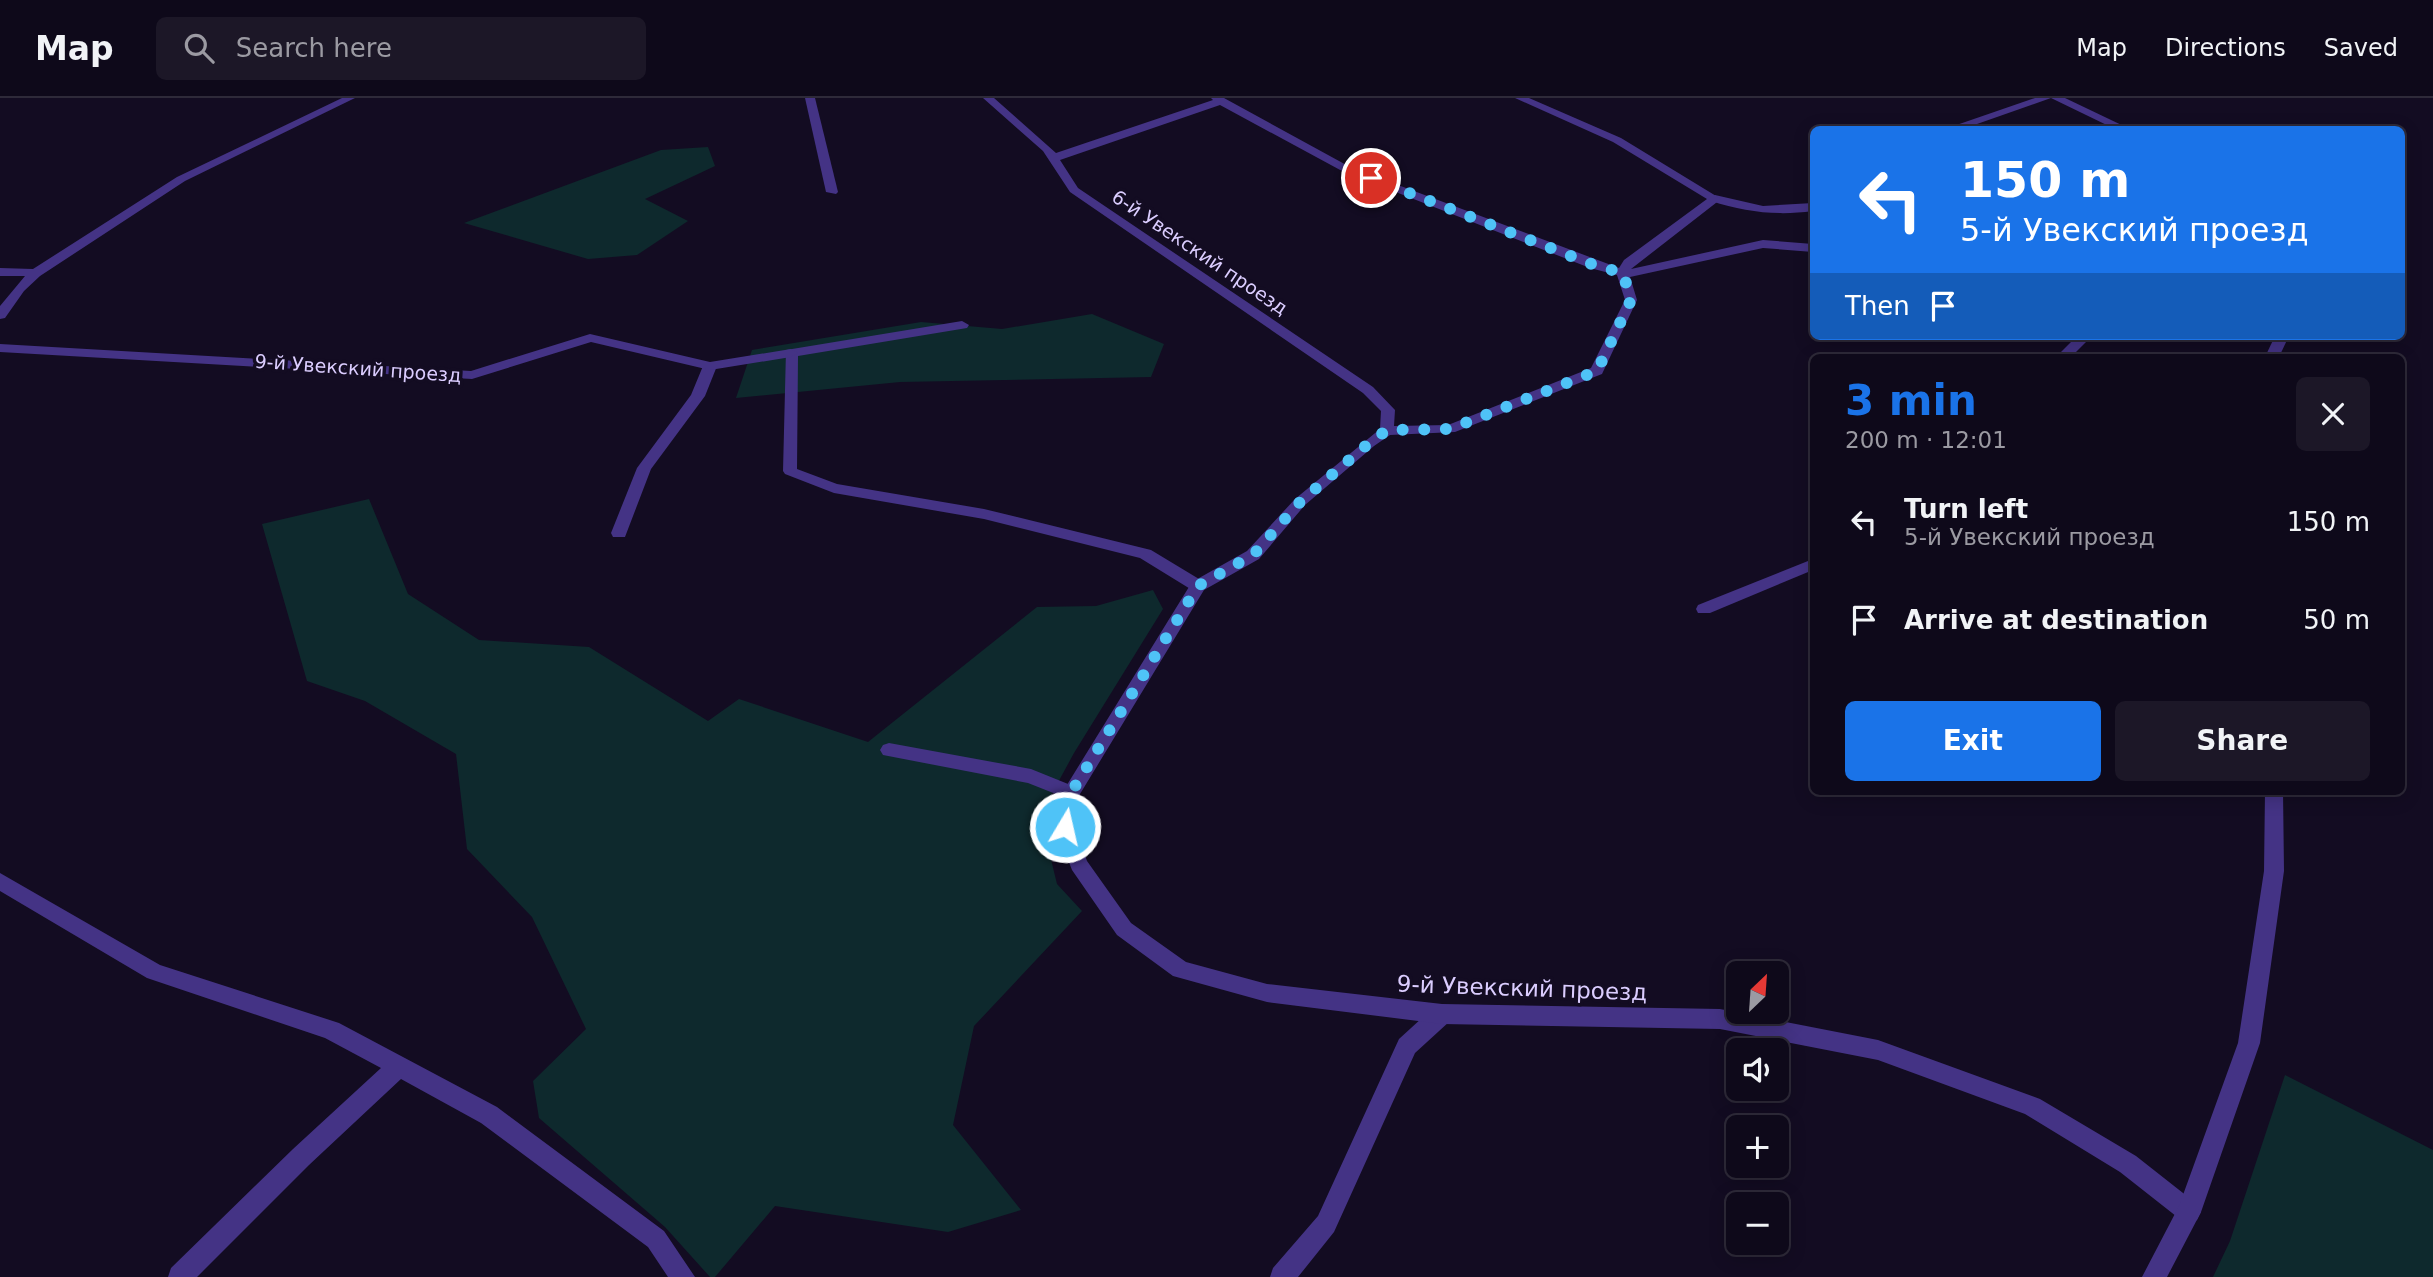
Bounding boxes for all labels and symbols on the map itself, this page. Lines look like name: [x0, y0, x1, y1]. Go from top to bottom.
pin: [1341, 148, 1401, 208]
street label: 6-й Увекский проезд: [1108, 185, 1292, 319]
street label: 9-й Увекский проезд: [254, 350, 462, 386]
position arrow: [1028, 790, 1102, 864]
north arrow: [1726, 961, 1788, 1024]
street label: 9-й Увекский проезд: [1396, 971, 1648, 1005]

